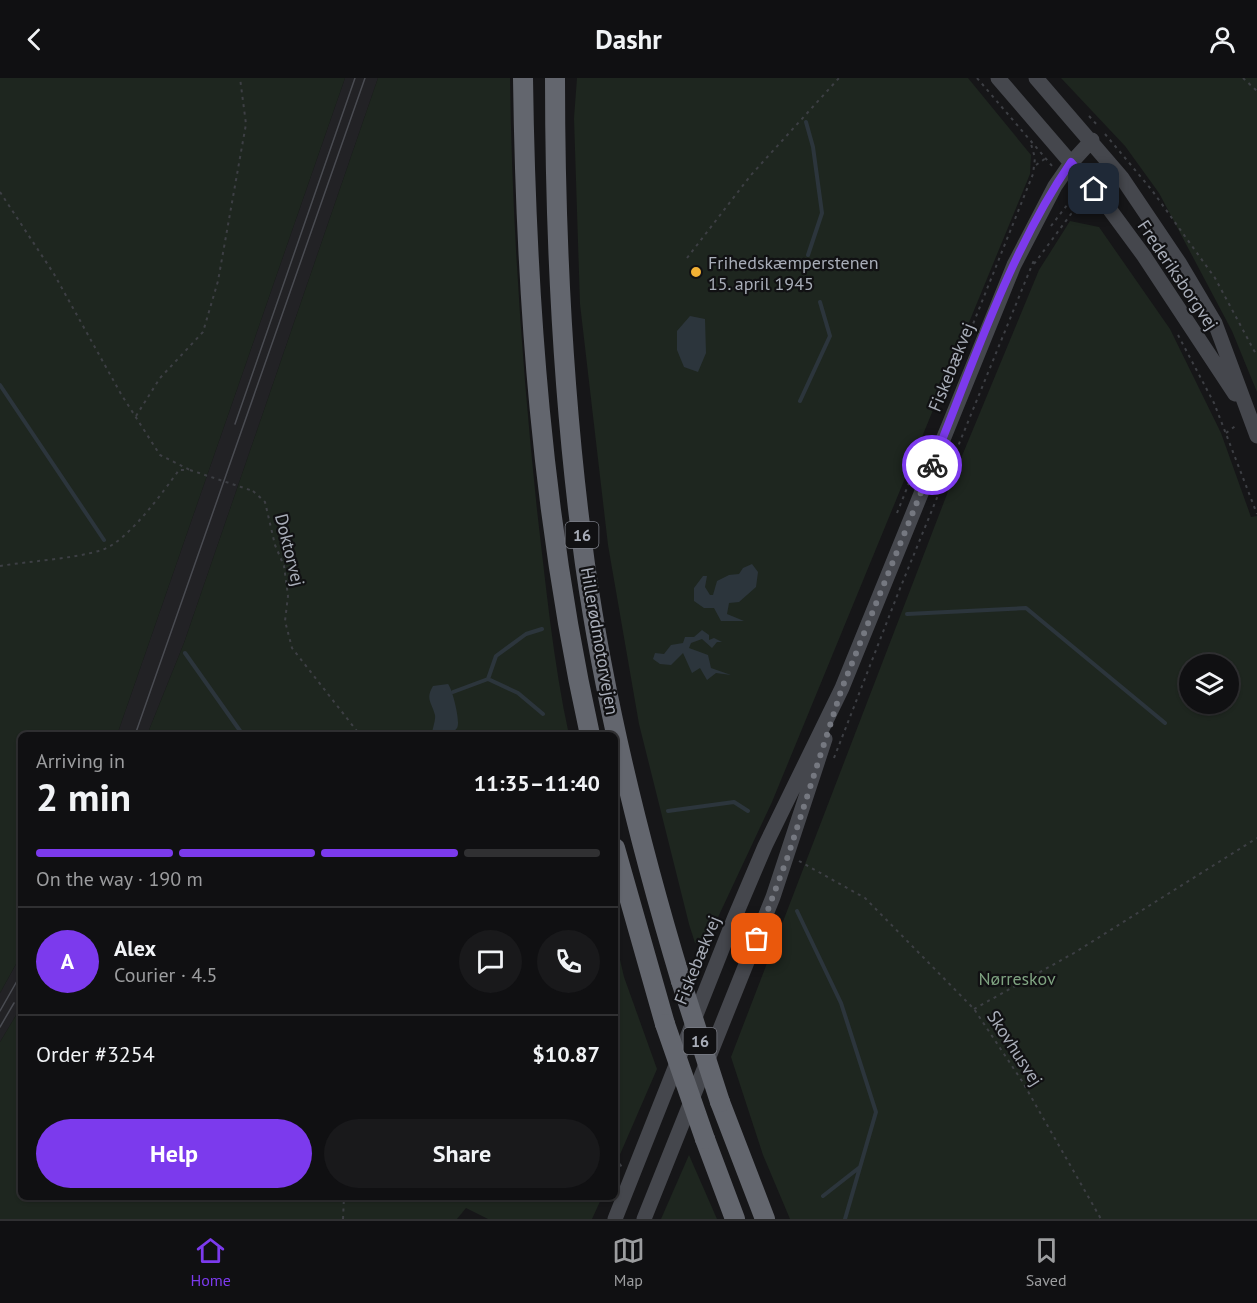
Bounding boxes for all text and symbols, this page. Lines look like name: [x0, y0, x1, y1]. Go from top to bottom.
text: Dashr: [595, 22, 662, 56]
icon: back: [18, 23, 51, 56]
icon: person: [1206, 23, 1239, 56]
pin: [1068, 163, 1119, 214]
icon: home: [1077, 172, 1110, 205]
street label: Frederiksborgvej: [1133, 215, 1223, 335]
place label: Frihedskæmperstenen 15. april 1945: [708, 251, 879, 295]
marker: Frihedskæmperstenen 15. april 1945: [689, 265, 703, 279]
street label: Fiskebækvej: [923, 319, 979, 415]
courier: [902, 435, 962, 495]
icon: bike: [916, 449, 949, 482]
street label: Doktorvej: [270, 511, 310, 589]
road number: 16: [566, 522, 598, 548]
street label: Hillerødmotorvejen: [576, 565, 624, 717]
map controls: [1179, 654, 1239, 714]
button: layers: [1179, 654, 1239, 714]
text: Arriving in: [36, 748, 125, 774]
text: 11:35–11:40: [474, 769, 600, 797]
text: 2 min: [36, 771, 131, 822]
text: On the way · 190 m: [36, 866, 203, 892]
street label: Fiskebækvej: [669, 912, 725, 1008]
pin: [731, 913, 782, 964]
icon: bag: [740, 922, 773, 955]
button: chat: [459, 930, 522, 993]
button: phone: [537, 930, 600, 993]
text: Alex: [114, 934, 156, 962]
text: A: [61, 947, 74, 975]
text: Courier · 4.5: [114, 962, 217, 988]
park label: Nørreskov: [978, 967, 1056, 990]
street label: Skovhusvej: [982, 1006, 1048, 1090]
road number: 16: [684, 1028, 716, 1054]
text: Order #3254: [36, 1040, 155, 1068]
text: $10.87: [532, 1040, 600, 1068]
button: Help: [36, 1119, 312, 1188]
button: Share: [324, 1119, 600, 1188]
tab: Home: [190, 1234, 231, 1290]
tab: Map: [612, 1234, 645, 1290]
tab: Saved: [1026, 1234, 1067, 1290]

